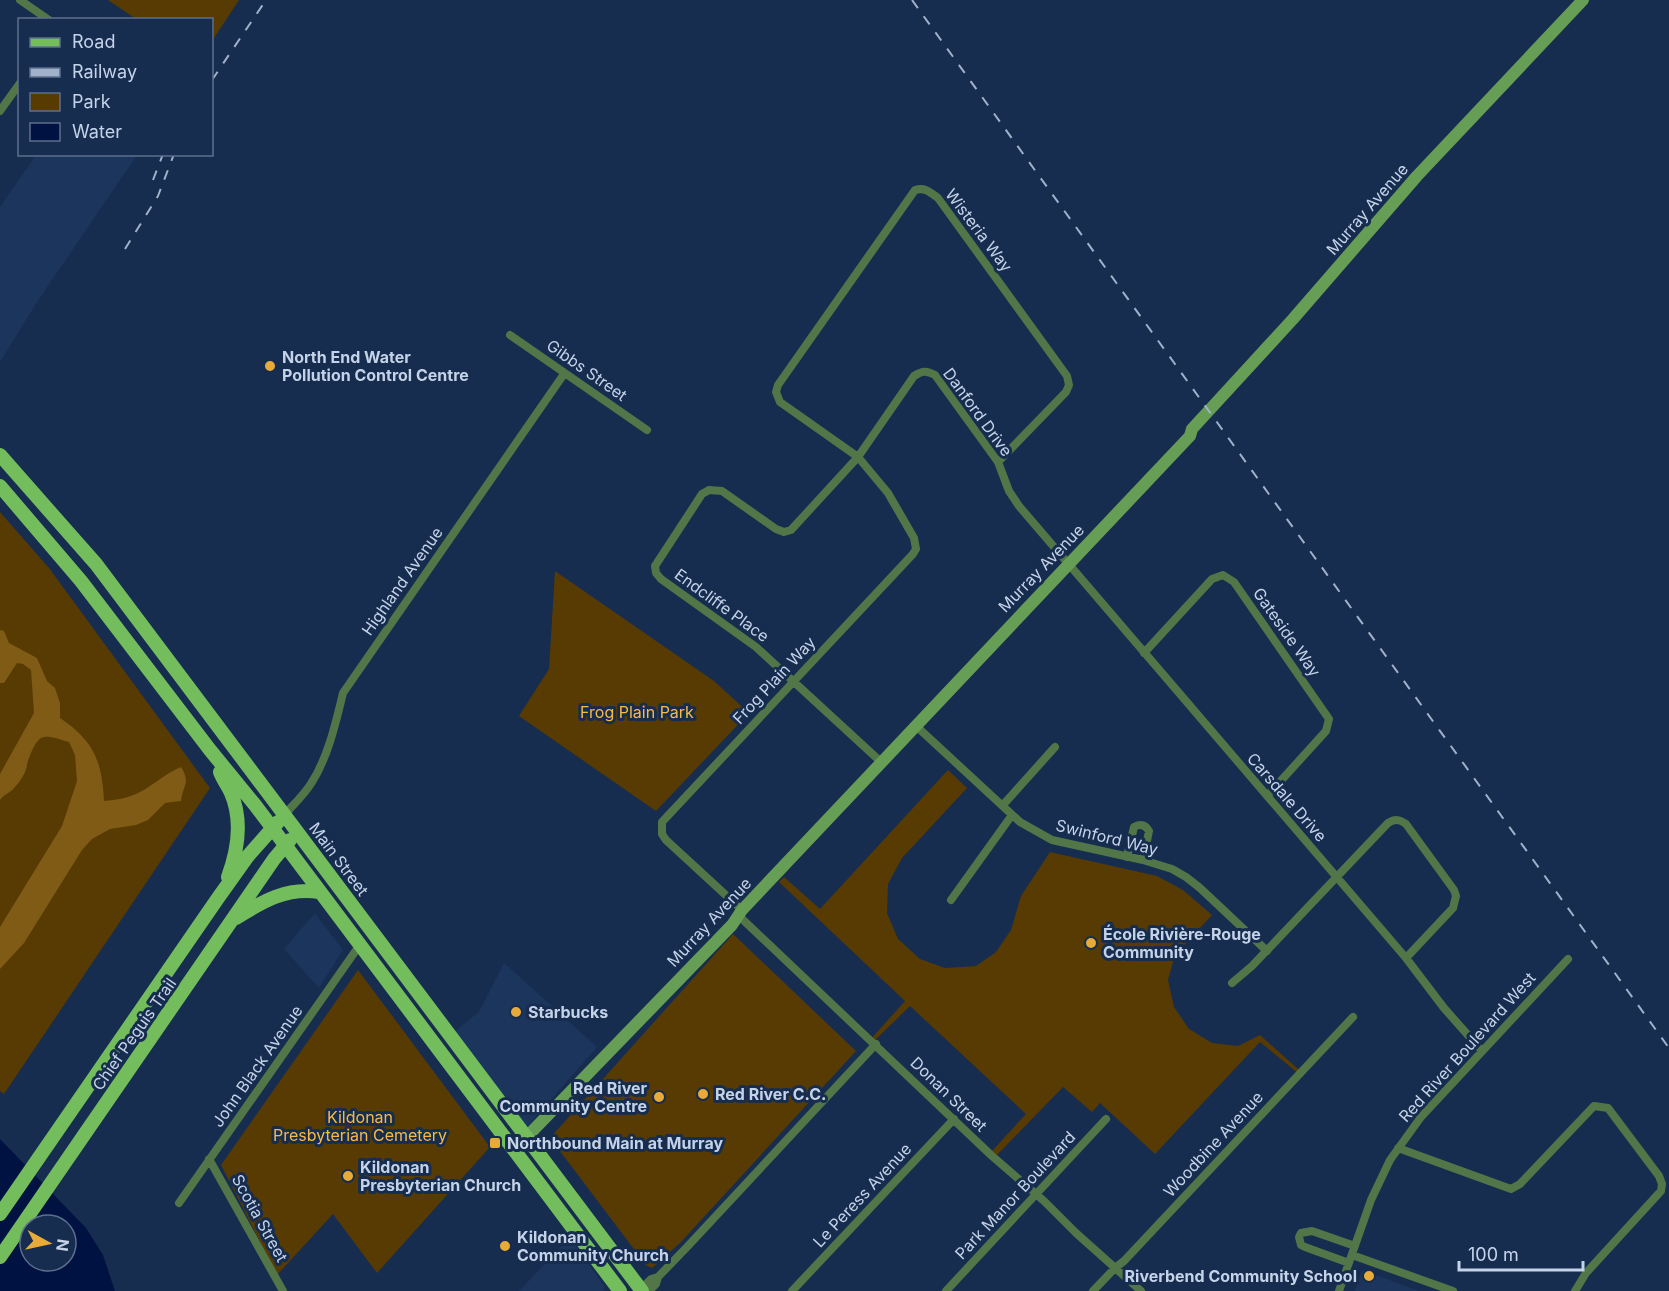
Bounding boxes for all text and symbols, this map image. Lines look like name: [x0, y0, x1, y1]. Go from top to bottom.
legend: [18, 18, 213, 156]
text: Road: [72, 31, 115, 52]
text: Railway: [72, 61, 137, 82]
text: Park: [72, 91, 111, 112]
text: Water: [72, 121, 122, 142]
street label: Murray Avenue: [1322, 159, 1412, 259]
street label: Wisteria Way: [941, 185, 1017, 275]
street label: Gibbs Street: [543, 335, 631, 405]
place label: North End Water Pollution Control Centre: [282, 347, 469, 385]
marker: North End Water Pollution Control Centre: [263, 359, 277, 373]
street label: Danford Drive: [939, 364, 1017, 460]
street label: Murray Avenue: [994, 520, 1088, 616]
street label: Highland Avenue: [357, 523, 447, 639]
street label: Endcliffe Place: [671, 564, 773, 646]
street label: Gateside Way: [1249, 584, 1325, 680]
street label: Frog Plain Way: [728, 632, 820, 728]
park label: Frog Plain Park: [580, 702, 694, 722]
street label: Carsdale Drive: [1243, 748, 1331, 846]
street label: Swinford Way: [1054, 815, 1160, 859]
street label: Main Street: [305, 818, 373, 900]
street label: Murray Avenue: [663, 873, 755, 971]
place label: École Rivière-Rouge Community: [1103, 924, 1261, 962]
marker: École Rivière-Rouge Community: [1084, 936, 1098, 950]
street label: Red River Boulevard West: [1394, 968, 1540, 1126]
street label: Chief Peguis Trail: [88, 974, 180, 1094]
street label: John Black Avenue: [207, 1001, 307, 1131]
place label: Starbucks: [528, 1002, 608, 1022]
marker: Starbucks: [509, 1005, 523, 1019]
street label: Donan Street: [907, 1053, 991, 1135]
place label: Red River Community Centre: [499, 1078, 647, 1116]
place label: Red River C.C.: [715, 1084, 826, 1104]
marker: Red River C.C.: [696, 1087, 710, 1101]
street label: Woodbine Avenue: [1159, 1087, 1267, 1201]
marker: Red River Community Centre: [652, 1090, 666, 1104]
park label: Kildonan Presbyterian Cemetery: [273, 1107, 447, 1145]
street label: Park Manor Boulevard: [951, 1127, 1079, 1263]
place label: Northbound Main at Murray: [507, 1133, 723, 1153]
marker: Northbound Main at Murray: [488, 1136, 502, 1150]
street label: Le Peress Avenue: [809, 1139, 915, 1251]
place label: Kildonan Presbyterian Church: [360, 1157, 521, 1195]
marker: Kildonan Presbyterian Church: [341, 1169, 355, 1183]
street label: Scotia Street: [228, 1171, 292, 1265]
north arrow: [18, 1213, 78, 1273]
place label: Kildonan Community Church: [517, 1227, 669, 1265]
scale bar: [1459, 1234, 1584, 1272]
text: N: [52, 1238, 74, 1253]
marker: Kildonan Community Church: [498, 1239, 512, 1253]
text: 100 m: [1468, 1244, 1519, 1265]
place label: Riverbend Community School: [1125, 1266, 1357, 1286]
marker: Riverbend Community School: [1362, 1269, 1376, 1283]

